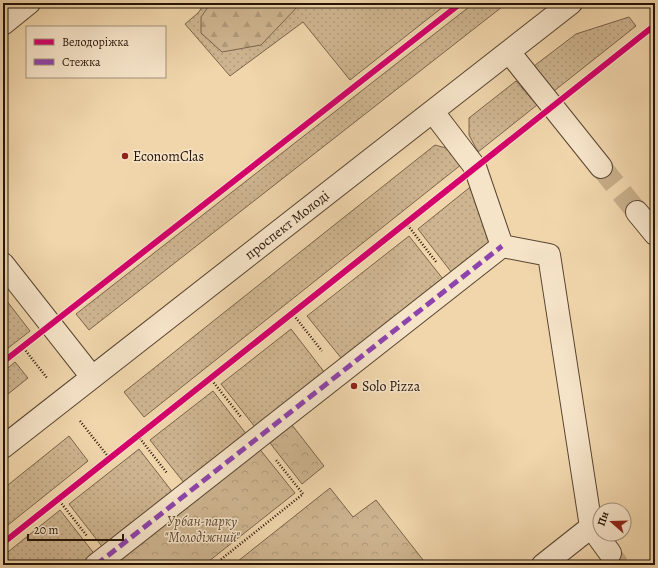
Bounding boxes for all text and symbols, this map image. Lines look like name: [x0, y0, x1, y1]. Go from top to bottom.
legend: [26, 26, 166, 78]
text: Велодоріжка: [62, 34, 129, 50]
text: Стежка: [62, 54, 101, 70]
place label: EconomClas: [133, 147, 204, 166]
marker: EconomClas: [120, 151, 130, 161]
street label: проспект Молоді: [241, 186, 333, 264]
place label: Solo Pizza: [362, 377, 421, 396]
marker: Solo Pizza: [349, 381, 359, 391]
north arrow: [592, 502, 632, 542]
text: Пн: [594, 509, 613, 528]
park label: Урбан-парку "Молодіжний": [164, 512, 241, 547]
scale bar: [28, 516, 123, 542]
text: 20 m: [34, 522, 58, 538]

